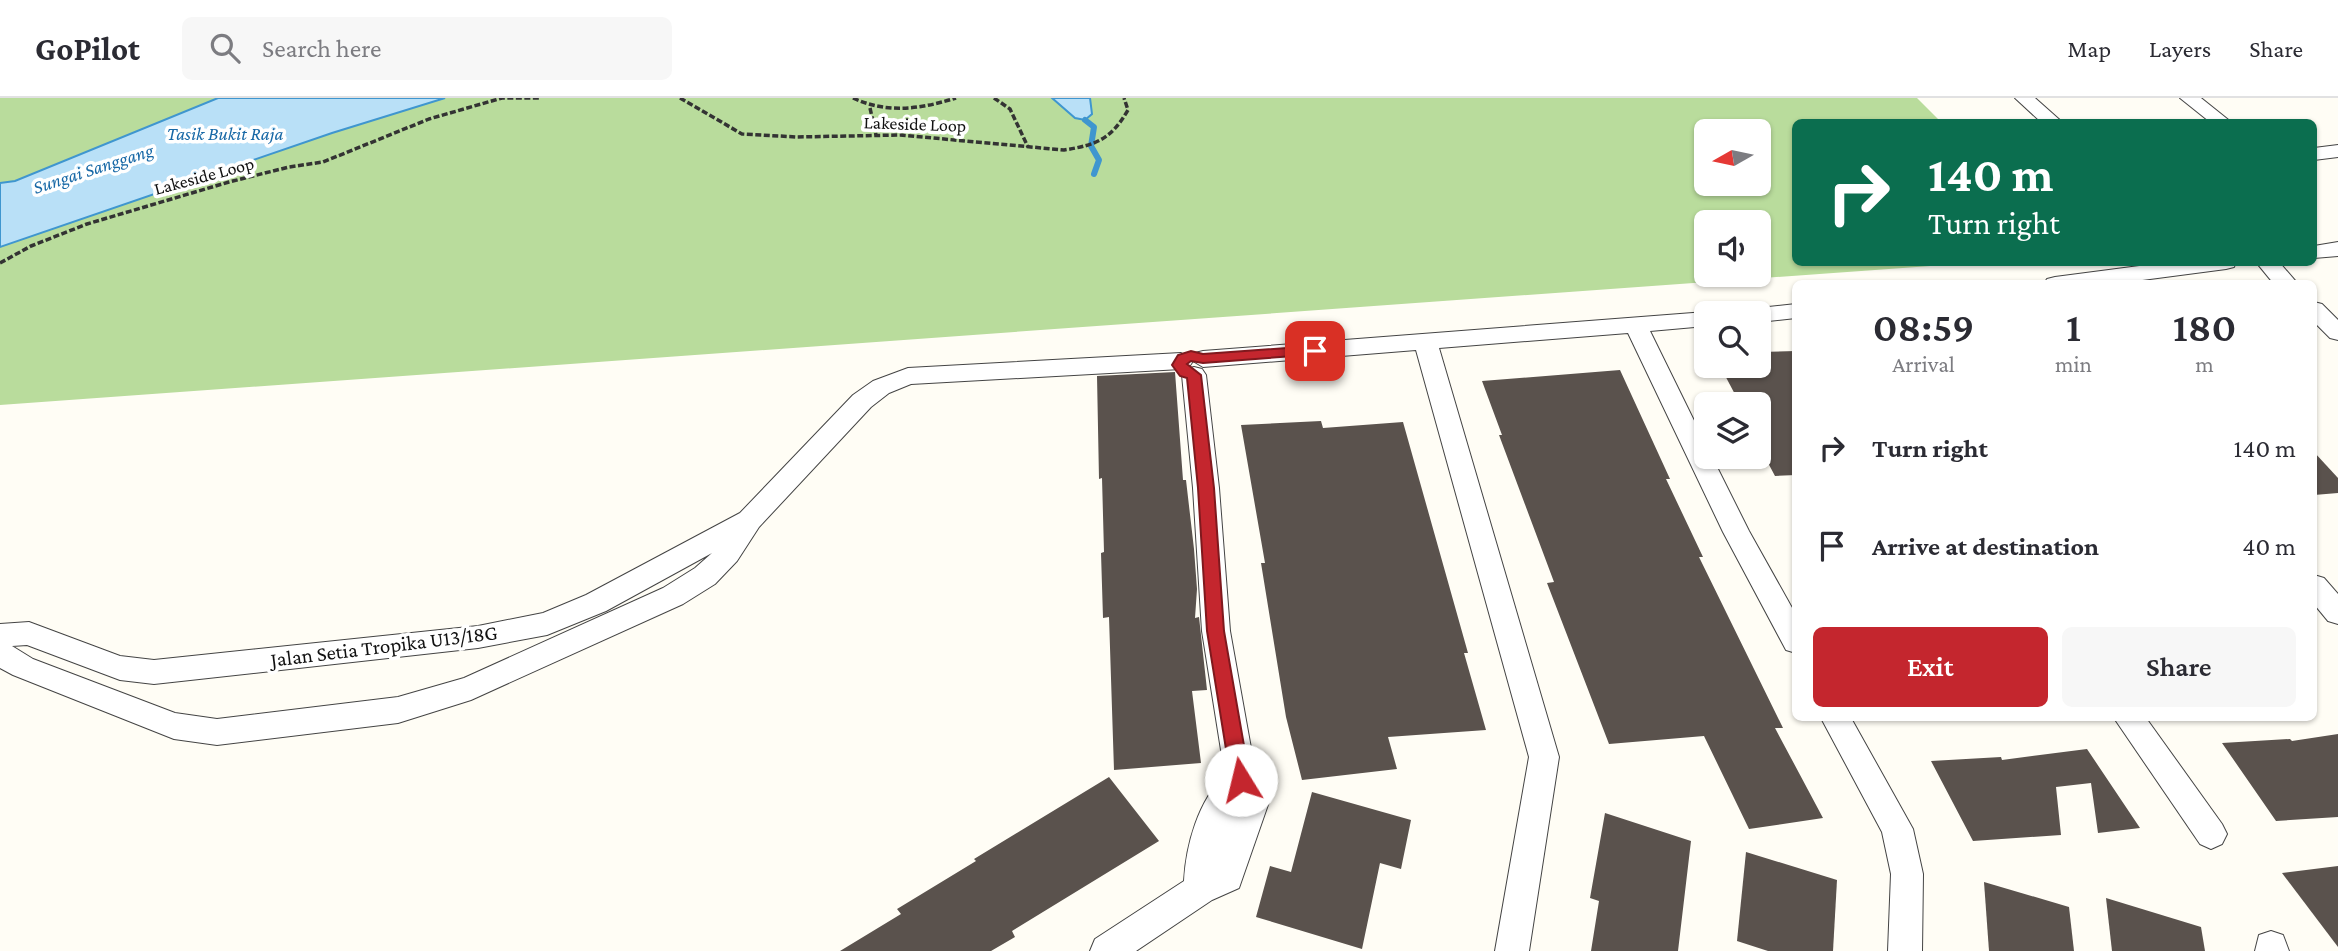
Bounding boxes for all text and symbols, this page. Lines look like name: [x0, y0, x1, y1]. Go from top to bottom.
search box: [182, 17, 672, 80]
icon: search: [206, 29, 244, 67]
text: GoPilot: [35, 30, 140, 67]
text: Search here: [262, 34, 381, 63]
text: Map: [2067, 35, 2111, 62]
text: Layers: [2149, 35, 2211, 62]
text: Share: [2249, 35, 2303, 62]
street label: Lakeside Loop: [863, 112, 967, 136]
north arrow: [1694, 119, 1771, 196]
map controls: [1694, 119, 1771, 469]
water label: Tasik Bukit Raja: [167, 123, 283, 145]
water label: Sungai Sanggang: [30, 139, 156, 198]
icon: right: [1813, 147, 1904, 238]
text: 140 m: [1928, 147, 2053, 202]
street label: Lakeside Loop: [152, 153, 256, 199]
text: Turn right: [1928, 205, 2060, 241]
button: sound: [1694, 210, 1771, 287]
button: search: [1694, 301, 1771, 378]
text: 08:59: [1873, 303, 1974, 350]
text: 1: [2066, 303, 2081, 350]
text: 180: [2173, 303, 2236, 350]
pin: [1285, 321, 1345, 381]
icon: arrive: [1296, 332, 1334, 370]
text: Arrival: [1892, 351, 1955, 377]
text: min: [2055, 351, 2092, 377]
text: m: [2195, 351, 2214, 377]
button: layers: [1694, 392, 1771, 469]
icon: right: [1813, 429, 1851, 467]
text: Turn right: [1872, 434, 1988, 463]
text: 140 m: [2234, 434, 2296, 463]
icon: arrive: [1813, 527, 1851, 565]
text: Arrive at destination: [1872, 532, 2099, 561]
text: 40 m: [2242, 532, 2296, 561]
street label: Jalan Setia Tropika U13/18G: [267, 620, 499, 672]
button: Exit: [1813, 627, 2048, 707]
button: Share: [2062, 627, 2296, 707]
position arrow: [1204, 743, 1278, 817]

